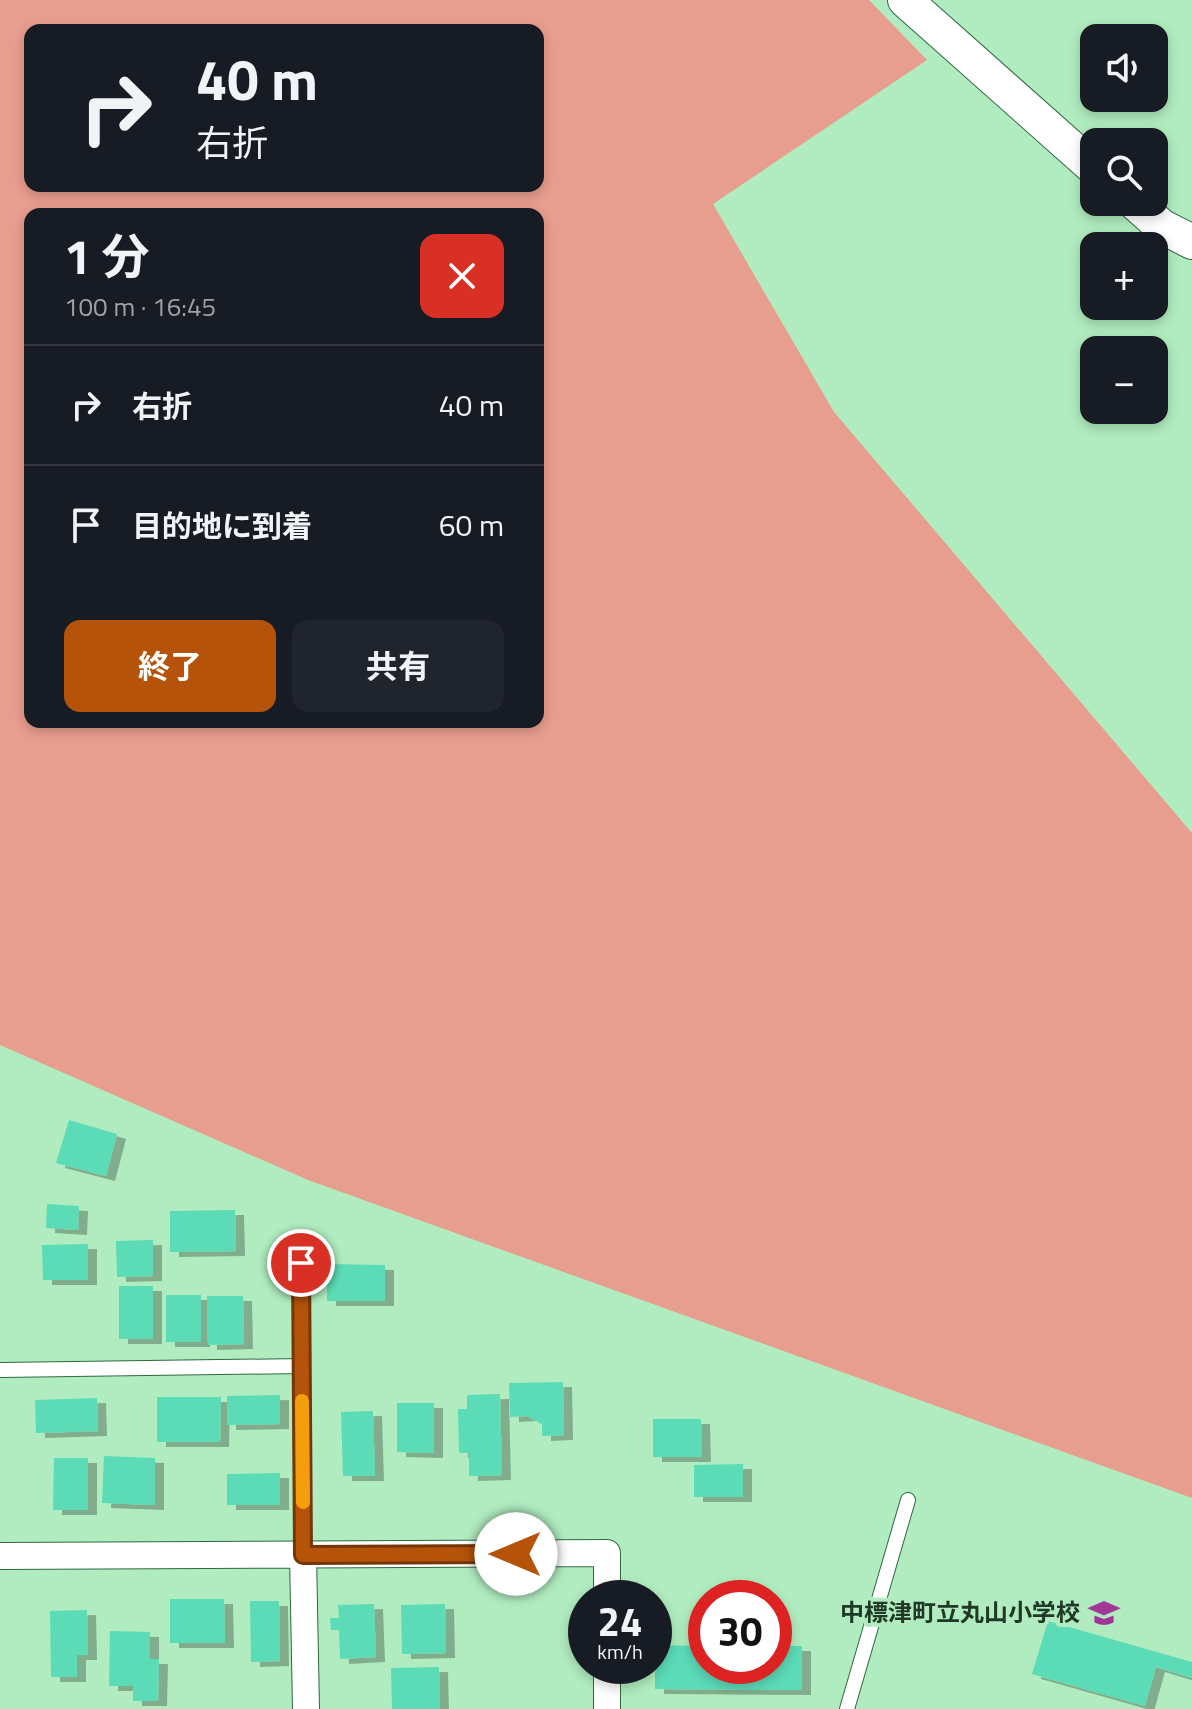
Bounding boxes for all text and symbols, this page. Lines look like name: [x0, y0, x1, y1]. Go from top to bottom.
map controls: [1080, 24, 1168, 424]
button: sound: [1080, 24, 1168, 112]
text: 40 m: [196, 37, 318, 122]
icon: right: [64, 56, 168, 160]
text: 右折: [196, 115, 268, 170]
button: search: [1080, 128, 1168, 216]
text: 1 分: [64, 220, 149, 293]
button: +: [1080, 232, 1168, 320]
button: close: [420, 234, 504, 318]
text: 100 m · 16:45: [64, 287, 216, 326]
button: −: [1080, 336, 1168, 424]
text: 40 m: [439, 382, 504, 428]
icon: right: [64, 383, 108, 427]
text: 右折: [132, 383, 192, 429]
text: 60 m: [439, 502, 504, 548]
icon: arrive: [64, 503, 108, 547]
text: 目的地に到着: [132, 503, 312, 549]
button: 終了: [64, 620, 276, 712]
button: 共有: [292, 620, 504, 712]
pin: [267, 1229, 335, 1297]
icon: arrive: [279, 1241, 323, 1285]
position arrow: [474, 1512, 558, 1596]
speed limit sign: 30: [688, 1580, 792, 1684]
text: 24: [598, 1591, 642, 1652]
place label: 中標津町立丸山小学校: [840, 1594, 1080, 1630]
school or university icon: 中標津町立丸山小学校: [1087, 1596, 1121, 1630]
text: km/h: [597, 1636, 643, 1667]

